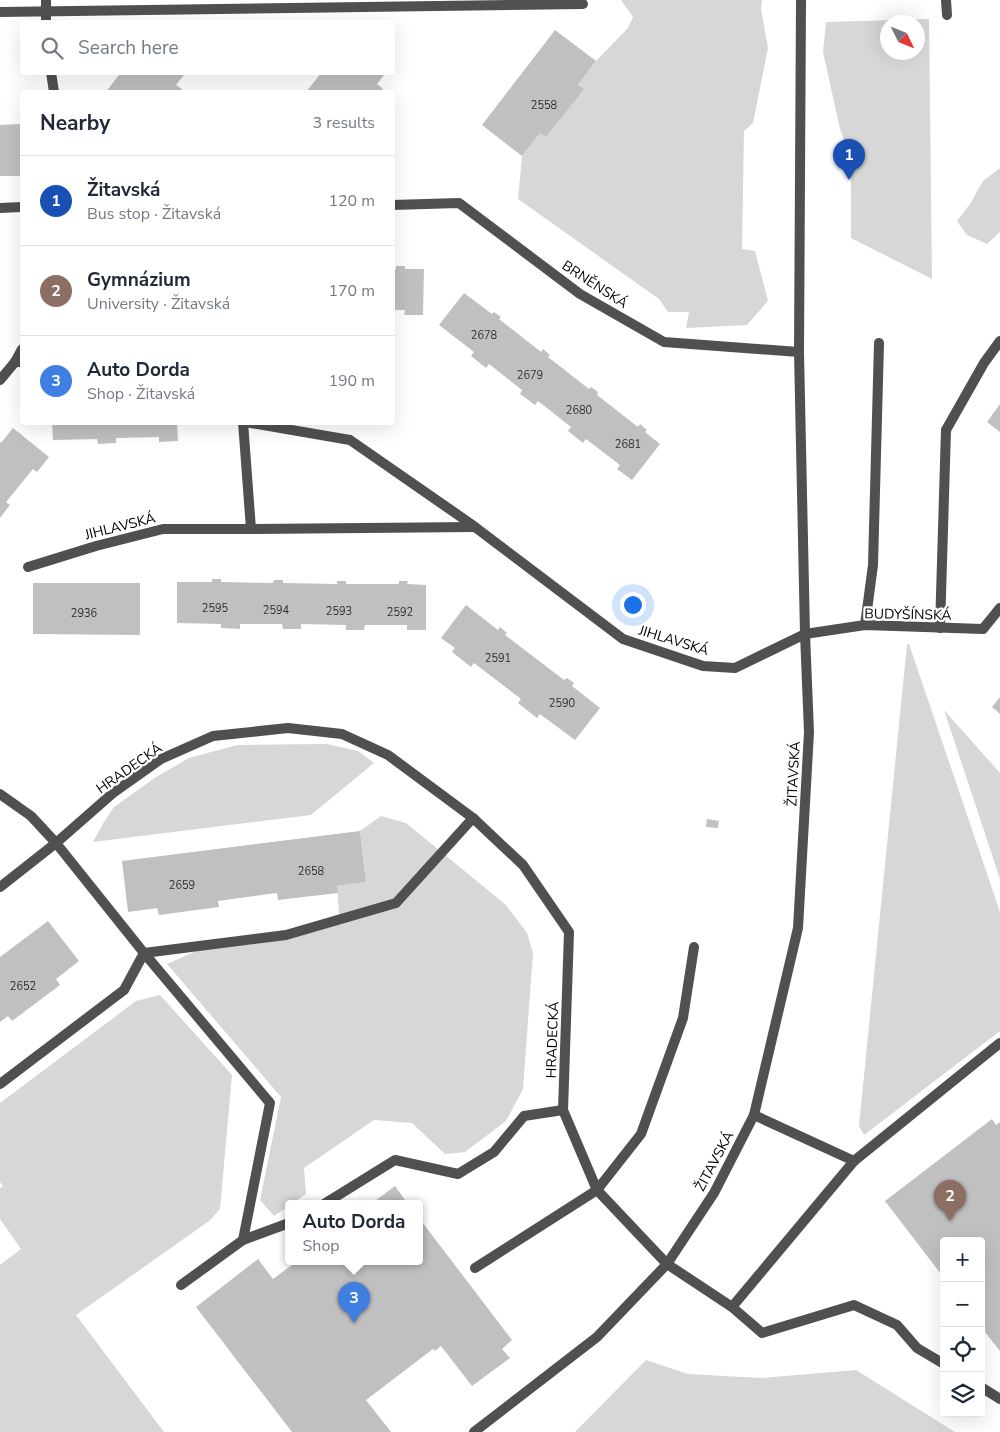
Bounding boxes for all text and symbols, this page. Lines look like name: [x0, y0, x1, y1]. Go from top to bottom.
north arrow: [880, 15, 925, 60]
search box: [20, 20, 395, 75]
icon: search: [38, 34, 66, 62]
text: Search here: [78, 35, 179, 61]
house number: 2558: [531, 98, 558, 113]
text: Nearby: [40, 109, 110, 137]
text: 3 results: [313, 112, 375, 134]
pin: 1: [833, 139, 865, 180]
text: Žitavská: [87, 177, 161, 203]
text: 1: [51, 190, 61, 212]
text: 120 m: [328, 190, 375, 212]
text: Bus stop · Žitavská: [87, 203, 221, 225]
street label: BRNĚNSKÁ: [558, 256, 631, 313]
text: Gymnázium: [87, 267, 191, 293]
text: 2: [51, 280, 61, 302]
text: 170 m: [328, 280, 375, 302]
text: University · Žitavská: [87, 293, 230, 315]
house number: 2678: [471, 328, 498, 343]
text: Auto Dorda: [87, 357, 190, 383]
house number: 2679: [517, 368, 543, 383]
text: 3: [51, 370, 61, 392]
text: 190 m: [328, 370, 375, 392]
text: Shop · Žitavská: [87, 383, 195, 405]
house number: 2680: [566, 403, 593, 418]
house number: 2681: [615, 437, 641, 452]
street label: JIHLAVSKÁ: [82, 509, 157, 545]
your location: [620, 592, 646, 618]
house number: 2595: [202, 601, 229, 616]
house number: 2594: [263, 603, 290, 618]
house number: 2593: [326, 604, 352, 619]
street label: BUDYŠÍNSKÁ: [864, 604, 952, 625]
house number: 2592: [387, 605, 413, 620]
house number: 2936: [71, 606, 98, 621]
street label: JIHLAVSKÁ: [636, 621, 711, 660]
house number: 2591: [485, 651, 511, 666]
house number: 2590: [549, 696, 576, 711]
street label: HRADECKÁ: [92, 739, 166, 798]
street label: ŽITAVSKÁ: [782, 741, 805, 807]
house number: 2658: [298, 864, 325, 879]
house number: 2659: [169, 878, 195, 893]
house number: 2652: [10, 979, 36, 994]
street label: HRADECKÁ: [542, 1001, 563, 1079]
street label: ŽITAVSKÁ: [691, 1128, 738, 1195]
pin: 2: [934, 1180, 966, 1221]
popup: [285, 1200, 423, 1265]
text: Auto Dorda: [303, 1209, 405, 1235]
text: Shop: [303, 1235, 340, 1257]
map controls: [940, 1237, 985, 1417]
button: +: [940, 1237, 985, 1282]
pin: 3: [338, 1282, 370, 1323]
button: −: [940, 1282, 985, 1327]
button: locate: [940, 1327, 985, 1372]
button: layers: [940, 1372, 985, 1417]

